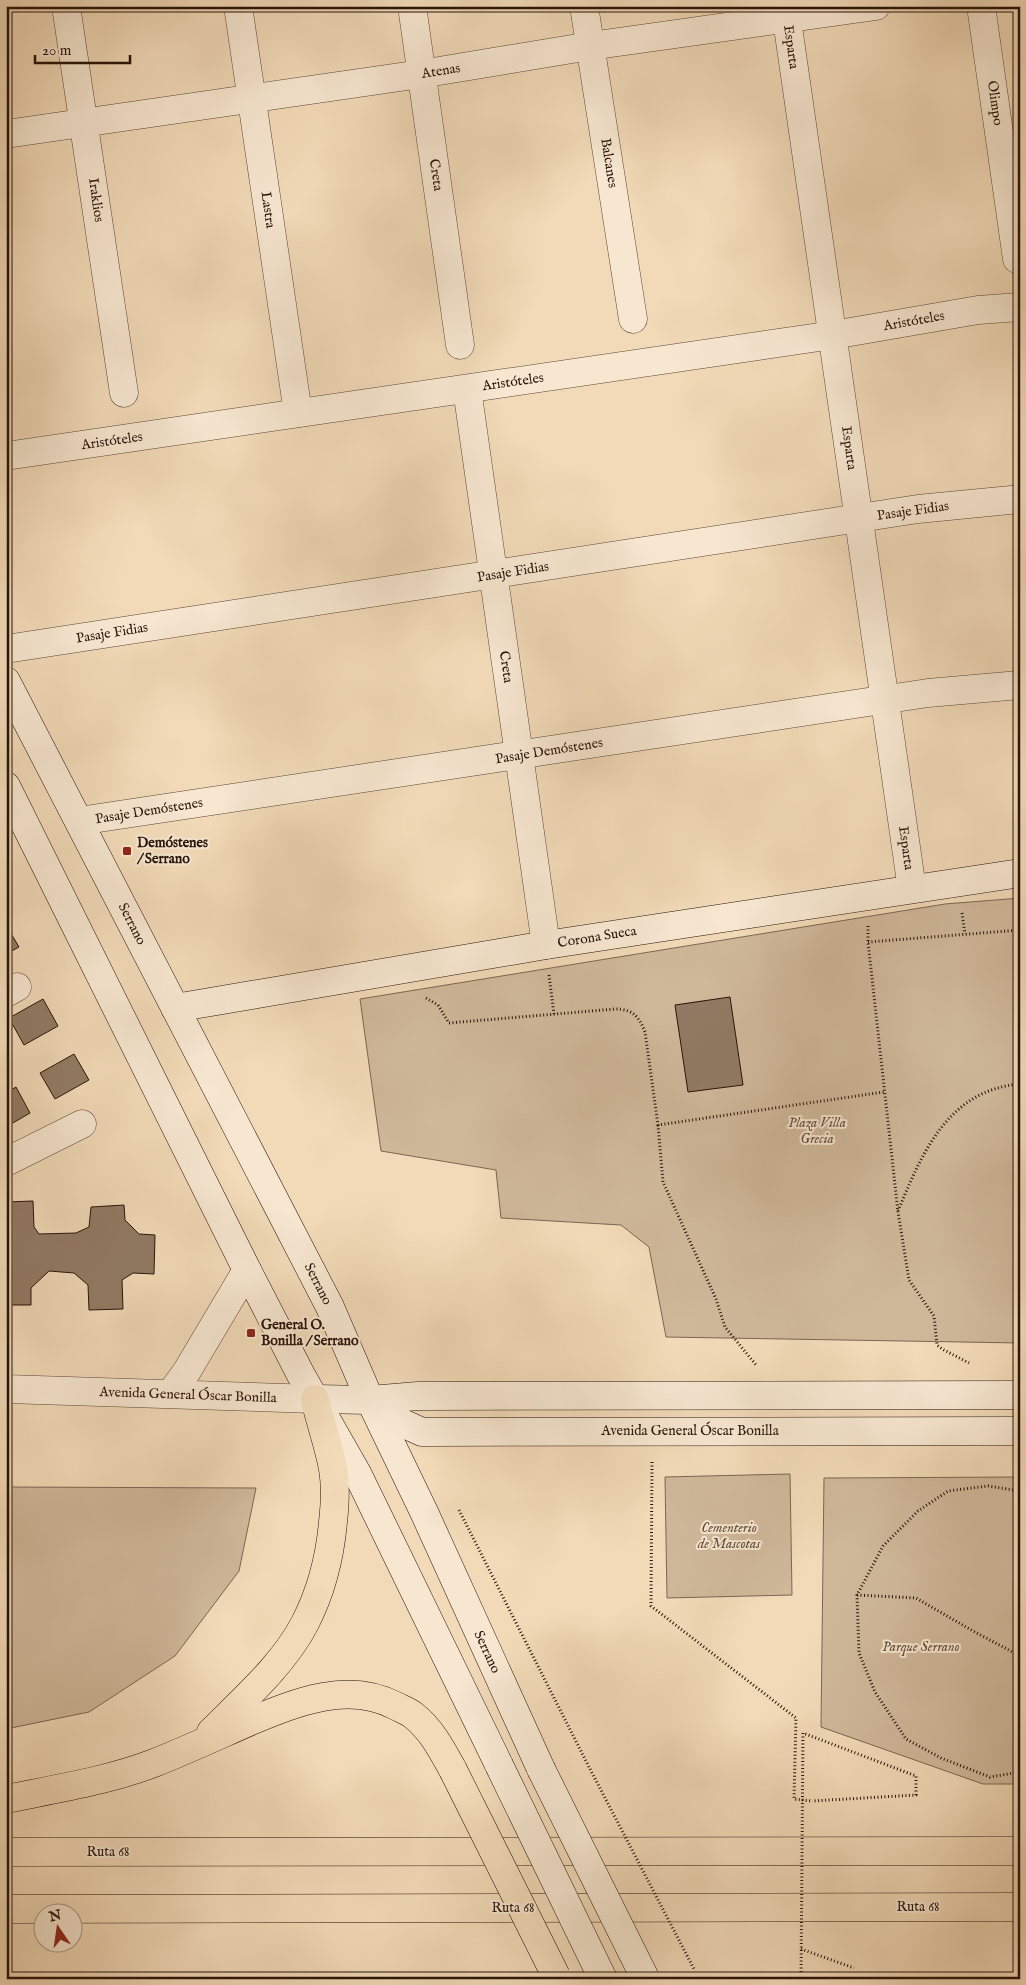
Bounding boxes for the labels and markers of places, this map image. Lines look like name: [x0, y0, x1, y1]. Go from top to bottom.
place label: Demóstenes / Serrano: [136, 834, 208, 868]
marker: Demóstenes / Serrano: [121, 845, 133, 857]
place label: General O. Bonilla / Serrano: [261, 1316, 359, 1350]
marker: General O. Bonilla / Serrano: [245, 1327, 257, 1339]

